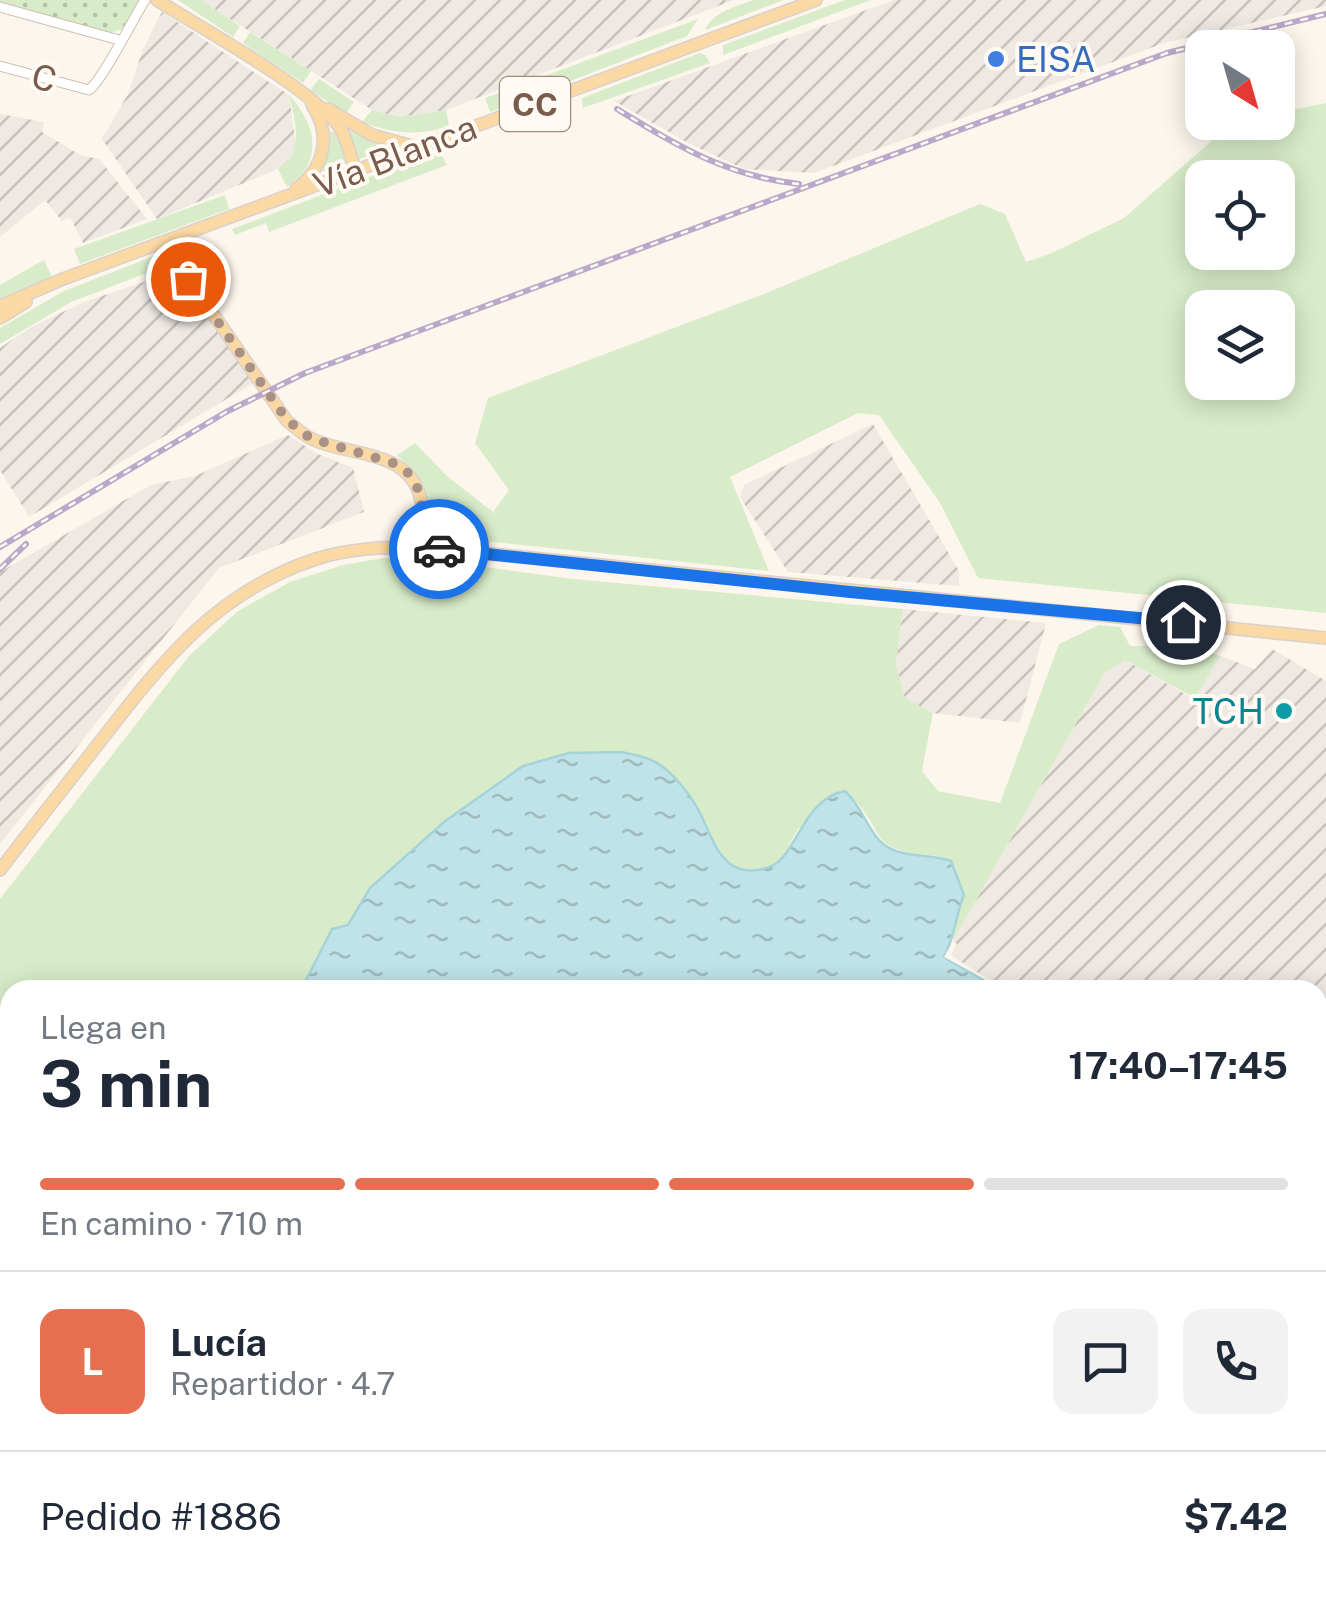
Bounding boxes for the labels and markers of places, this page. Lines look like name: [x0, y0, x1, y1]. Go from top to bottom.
place label: EISA: [1016, 39, 1096, 80]
marker: EISA: [985, 48, 1007, 70]
pin: [146, 237, 231, 322]
pin: [1141, 580, 1226, 665]
place label: TCH: [1193, 691, 1264, 732]
marker: TCH: [1273, 700, 1295, 722]

